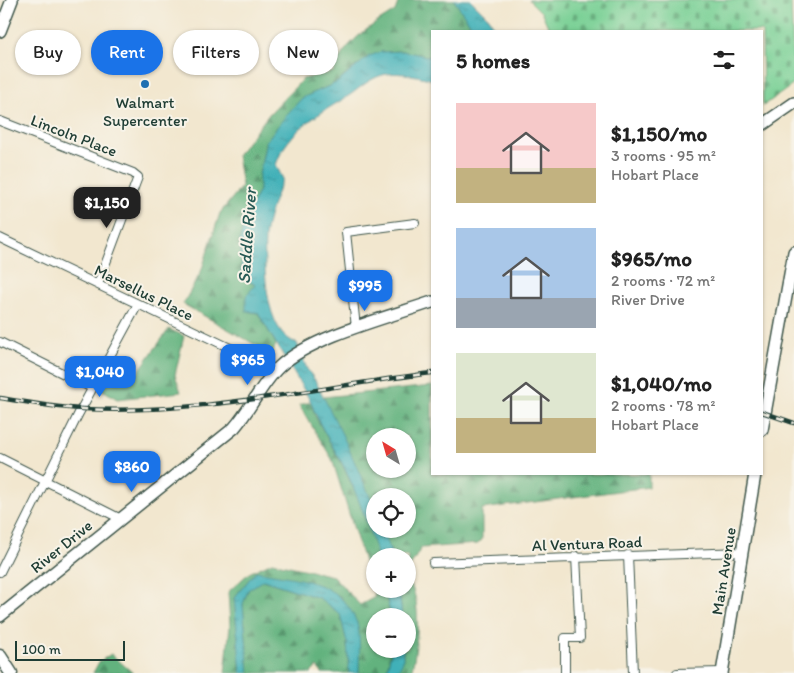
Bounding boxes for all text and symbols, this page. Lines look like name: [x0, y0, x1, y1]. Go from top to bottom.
chip: Buy: [15, 30, 81, 75]
chip: Rent: [91, 30, 163, 75]
chip: Filters: [173, 30, 259, 75]
chip: New: [269, 30, 338, 75]
icon: filters: [710, 46, 738, 74]
text: 5 homes: [456, 48, 530, 73]
marker: Walmart Supercenter: [139, 78, 151, 90]
place label: Walmart Supercenter: [103, 93, 188, 130]
street label: Lincoln Place: [28, 110, 120, 161]
text: $1,150/mo: [611, 121, 707, 146]
icon: home: [496, 123, 556, 183]
text: 3 rooms · 95 m²: [611, 146, 716, 165]
text: Hobart Place: [611, 165, 699, 184]
water label: Saddle River: [233, 185, 261, 285]
pin: $1,150: [66, 186, 148, 229]
text: $1,150: [84, 193, 130, 212]
text: $965/mo: [611, 246, 692, 271]
icon: home: [496, 248, 556, 308]
street label: Marsellus Place: [91, 260, 196, 325]
pin: $995: [335, 270, 395, 312]
text: 2 rooms · 72 m²: [611, 271, 715, 290]
text: $995: [348, 276, 382, 295]
text: River Drive: [611, 290, 685, 309]
pin: $965: [218, 344, 278, 386]
text: $965: [231, 350, 265, 369]
pin: $1,040: [59, 356, 141, 398]
text: $1,040: [76, 362, 124, 381]
text: $1,040/mo: [611, 371, 712, 396]
icon: home: [496, 373, 556, 433]
text: 2 rooms · 78 m²: [611, 396, 716, 415]
text: Hobart Place: [611, 415, 699, 434]
north arrow: [366, 428, 416, 478]
map controls: [366, 428, 416, 658]
pin: $860: [102, 450, 162, 493]
text: $860: [114, 457, 150, 476]
button: locate: [366, 488, 416, 538]
street label: River Drive: [27, 516, 96, 577]
street label: Main Avenue: [707, 526, 740, 616]
street label: Al Ventura Road: [531, 532, 643, 555]
button: +: [366, 548, 416, 598]
button: −: [366, 608, 416, 658]
scale bar: [15, 638, 125, 661]
text: 100 m: [22, 641, 61, 658]

